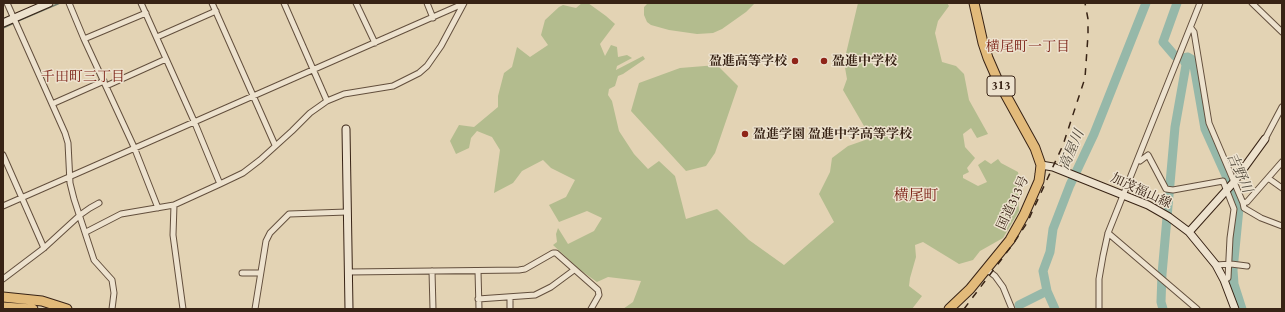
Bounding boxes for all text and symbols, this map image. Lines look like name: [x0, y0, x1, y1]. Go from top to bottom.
district label: 横尾町一丁目: [986, 39, 1070, 55]
place label: 盈進高等学校: [709, 53, 787, 69]
place label: 盈進中学校: [832, 53, 897, 69]
marker: 盈進高等学校: [790, 56, 800, 66]
marker: 盈進中学校: [819, 56, 829, 66]
district label: 千田町三丁目: [41, 69, 125, 85]
road number: 313: [987, 76, 1015, 96]
place label: 盈進学園 盈進中学高等学校: [753, 126, 912, 142]
water label: 高屋川: [1056, 127, 1088, 173]
marker: 盈進学園 盈進中学高等学校: [740, 129, 750, 139]
water label: 吉野川: [1223, 150, 1255, 196]
street label: 加茂福山線: [1108, 170, 1174, 212]
street label: 国道313号: [994, 174, 1032, 232]
district label: 横尾町: [894, 187, 938, 205]

